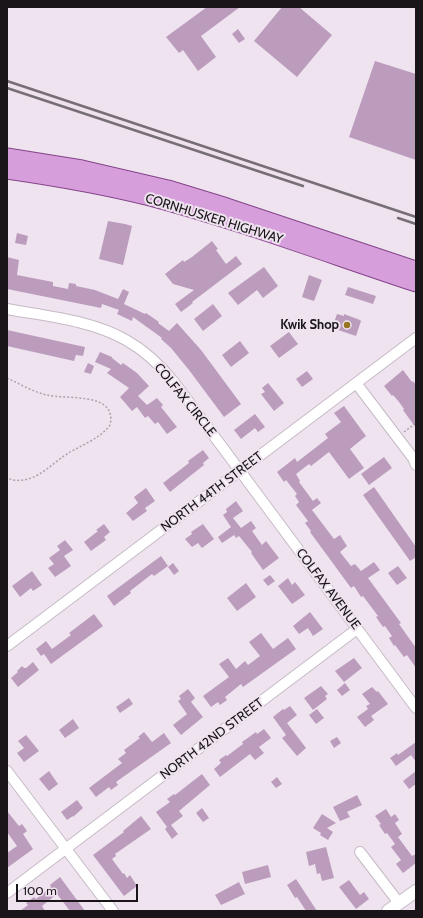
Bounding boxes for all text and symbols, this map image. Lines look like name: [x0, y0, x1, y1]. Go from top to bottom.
street label: CORNHUSKER HIGHWAY: [143, 191, 285, 247]
place label: Kwik Shop: [280, 317, 339, 333]
marker: Kwik Shop: [342, 320, 352, 330]
street label: COLFAX CIRCLE: [151, 360, 219, 440]
street label: NORTH 44TH STREET: [158, 449, 266, 535]
street label: COLFAX AVENUE: [292, 545, 364, 633]
street label: NORTH 42ND STREET: [157, 695, 267, 783]
scale bar: [18, 876, 140, 902]
text: 100 m: [23, 883, 57, 898]

